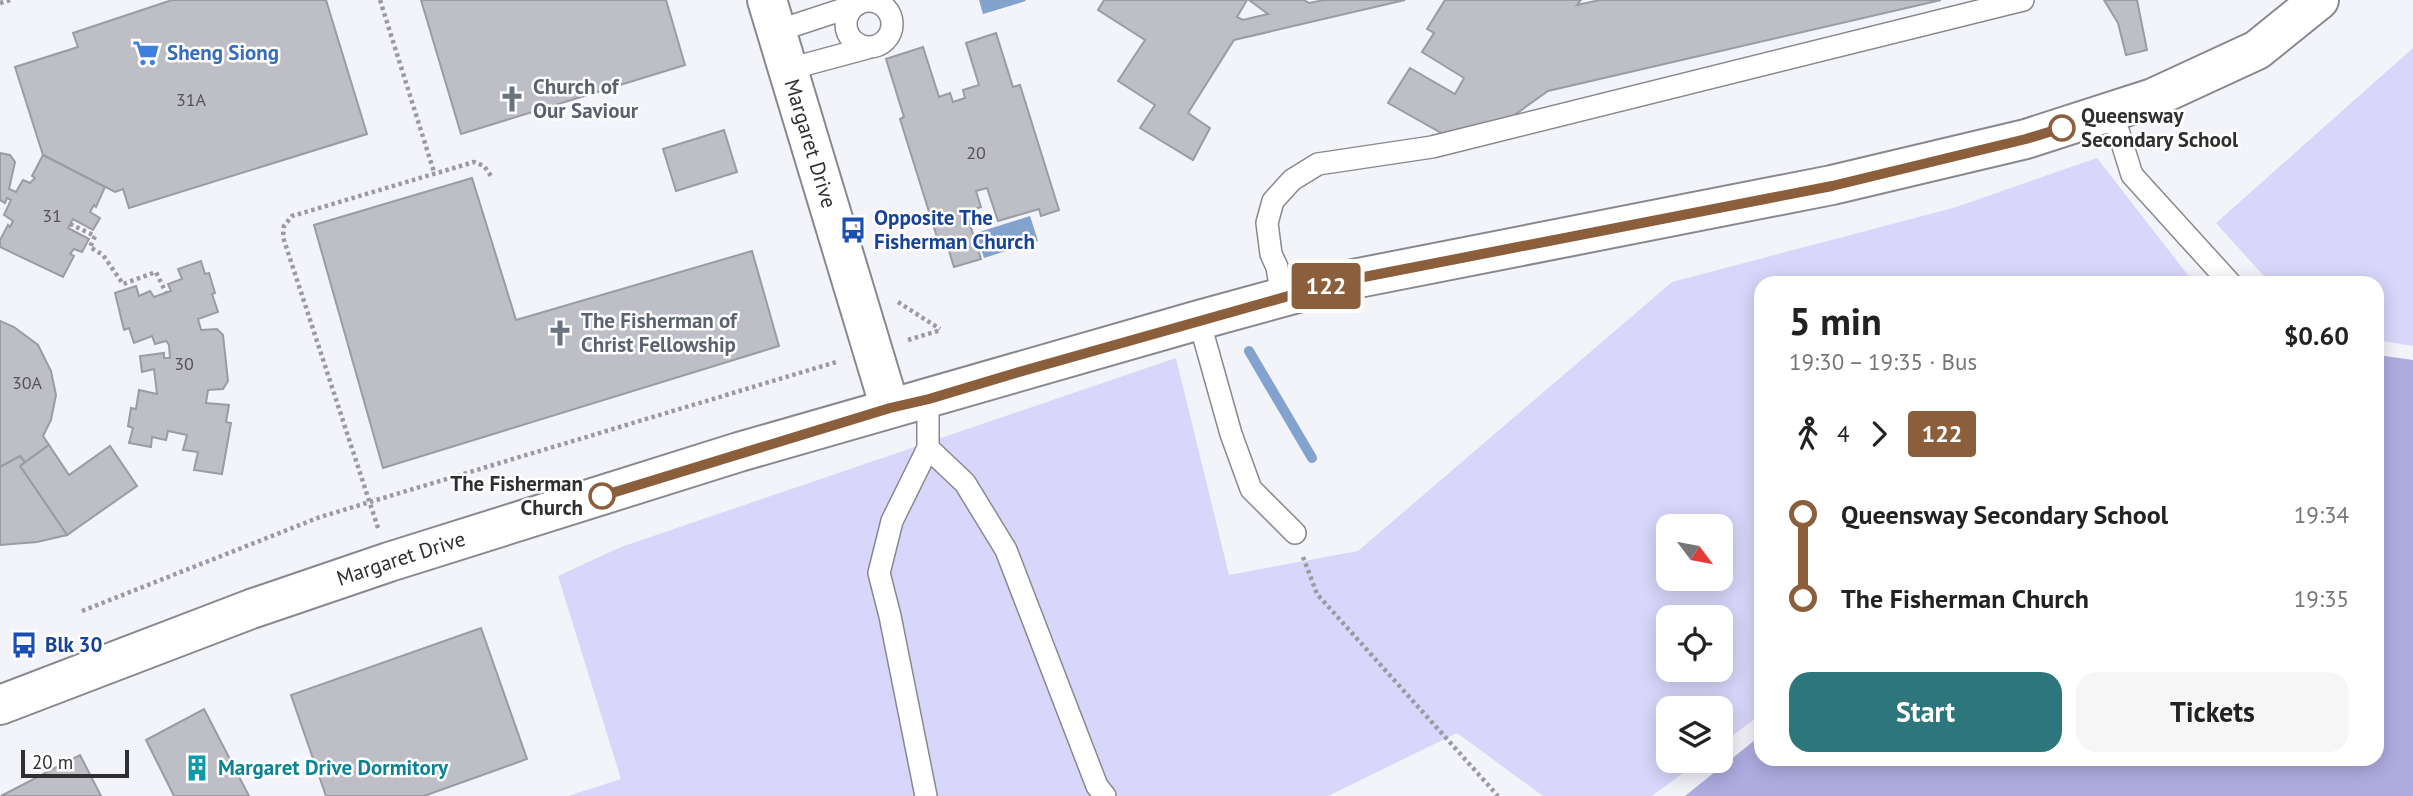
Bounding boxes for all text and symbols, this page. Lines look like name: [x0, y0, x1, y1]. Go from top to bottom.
supermarket icon: Sheng Siong: [131, 38, 161, 68]
place label: Sheng Siong: [167, 39, 279, 66]
place label: Church of Our Saviour: [533, 73, 639, 124]
street label: Margaret Drive: [779, 76, 843, 211]
church icon: Church of Our Saviour: [497, 84, 527, 114]
house number: 31A: [176, 88, 207, 111]
place label: Queensway Secondary School: [2081, 102, 2239, 153]
marker: Queensway Secondary School: [2049, 115, 2075, 141]
house number: 20: [966, 141, 986, 164]
house number: 31: [42, 204, 62, 227]
place label: Opposite The Fisherman Church: [874, 204, 1035, 255]
bus stop icon: Opposite The Fisherman Church: [838, 215, 868, 245]
line badge: 122: [1286, 263, 1366, 309]
text: 122: [1306, 270, 1346, 301]
text: 5 min: [1789, 296, 1882, 345]
place label: The Fisherman of Christ Fellowship: [581, 307, 738, 358]
church icon: The Fisherman of Christ Fellowship: [545, 318, 575, 348]
text: $0.60: [2284, 319, 2349, 352]
text: 19:30 – 19:35 · Bus: [1789, 347, 1977, 376]
house number: 30: [174, 352, 194, 375]
house number: 30A: [12, 371, 43, 394]
icon: walk: [1789, 415, 1827, 453]
icon: forward: [1860, 415, 1898, 453]
text: 122: [1922, 418, 1962, 449]
text: 4: [1837, 419, 1850, 448]
place label: The Fisherman Church: [450, 470, 583, 521]
marker: The Fisherman Church: [589, 483, 615, 509]
text: Queensway Secondary School: [1841, 498, 2168, 531]
text: 19:34: [2294, 500, 2349, 529]
north arrow: [1656, 514, 1732, 592]
map controls: [1656, 514, 1733, 773]
street label: Margaret Drive: [333, 525, 469, 592]
text: The Fisherman Church: [1841, 582, 2089, 615]
text: 19:35: [2294, 584, 2349, 613]
button: locate: [1656, 605, 1733, 682]
bus stop icon: Blk 30: [9, 630, 39, 660]
place label: Blk 30: [45, 631, 102, 658]
button: Start: [1789, 672, 2062, 752]
button: Tickets: [2076, 672, 2349, 752]
button: layers: [1656, 696, 1733, 773]
scale bar: [21, 747, 130, 779]
text: 20 m: [32, 750, 73, 774]
building icon: Margaret Drive Dormitory: [182, 753, 212, 783]
place label: Margaret Drive Dormitory: [218, 754, 449, 781]

